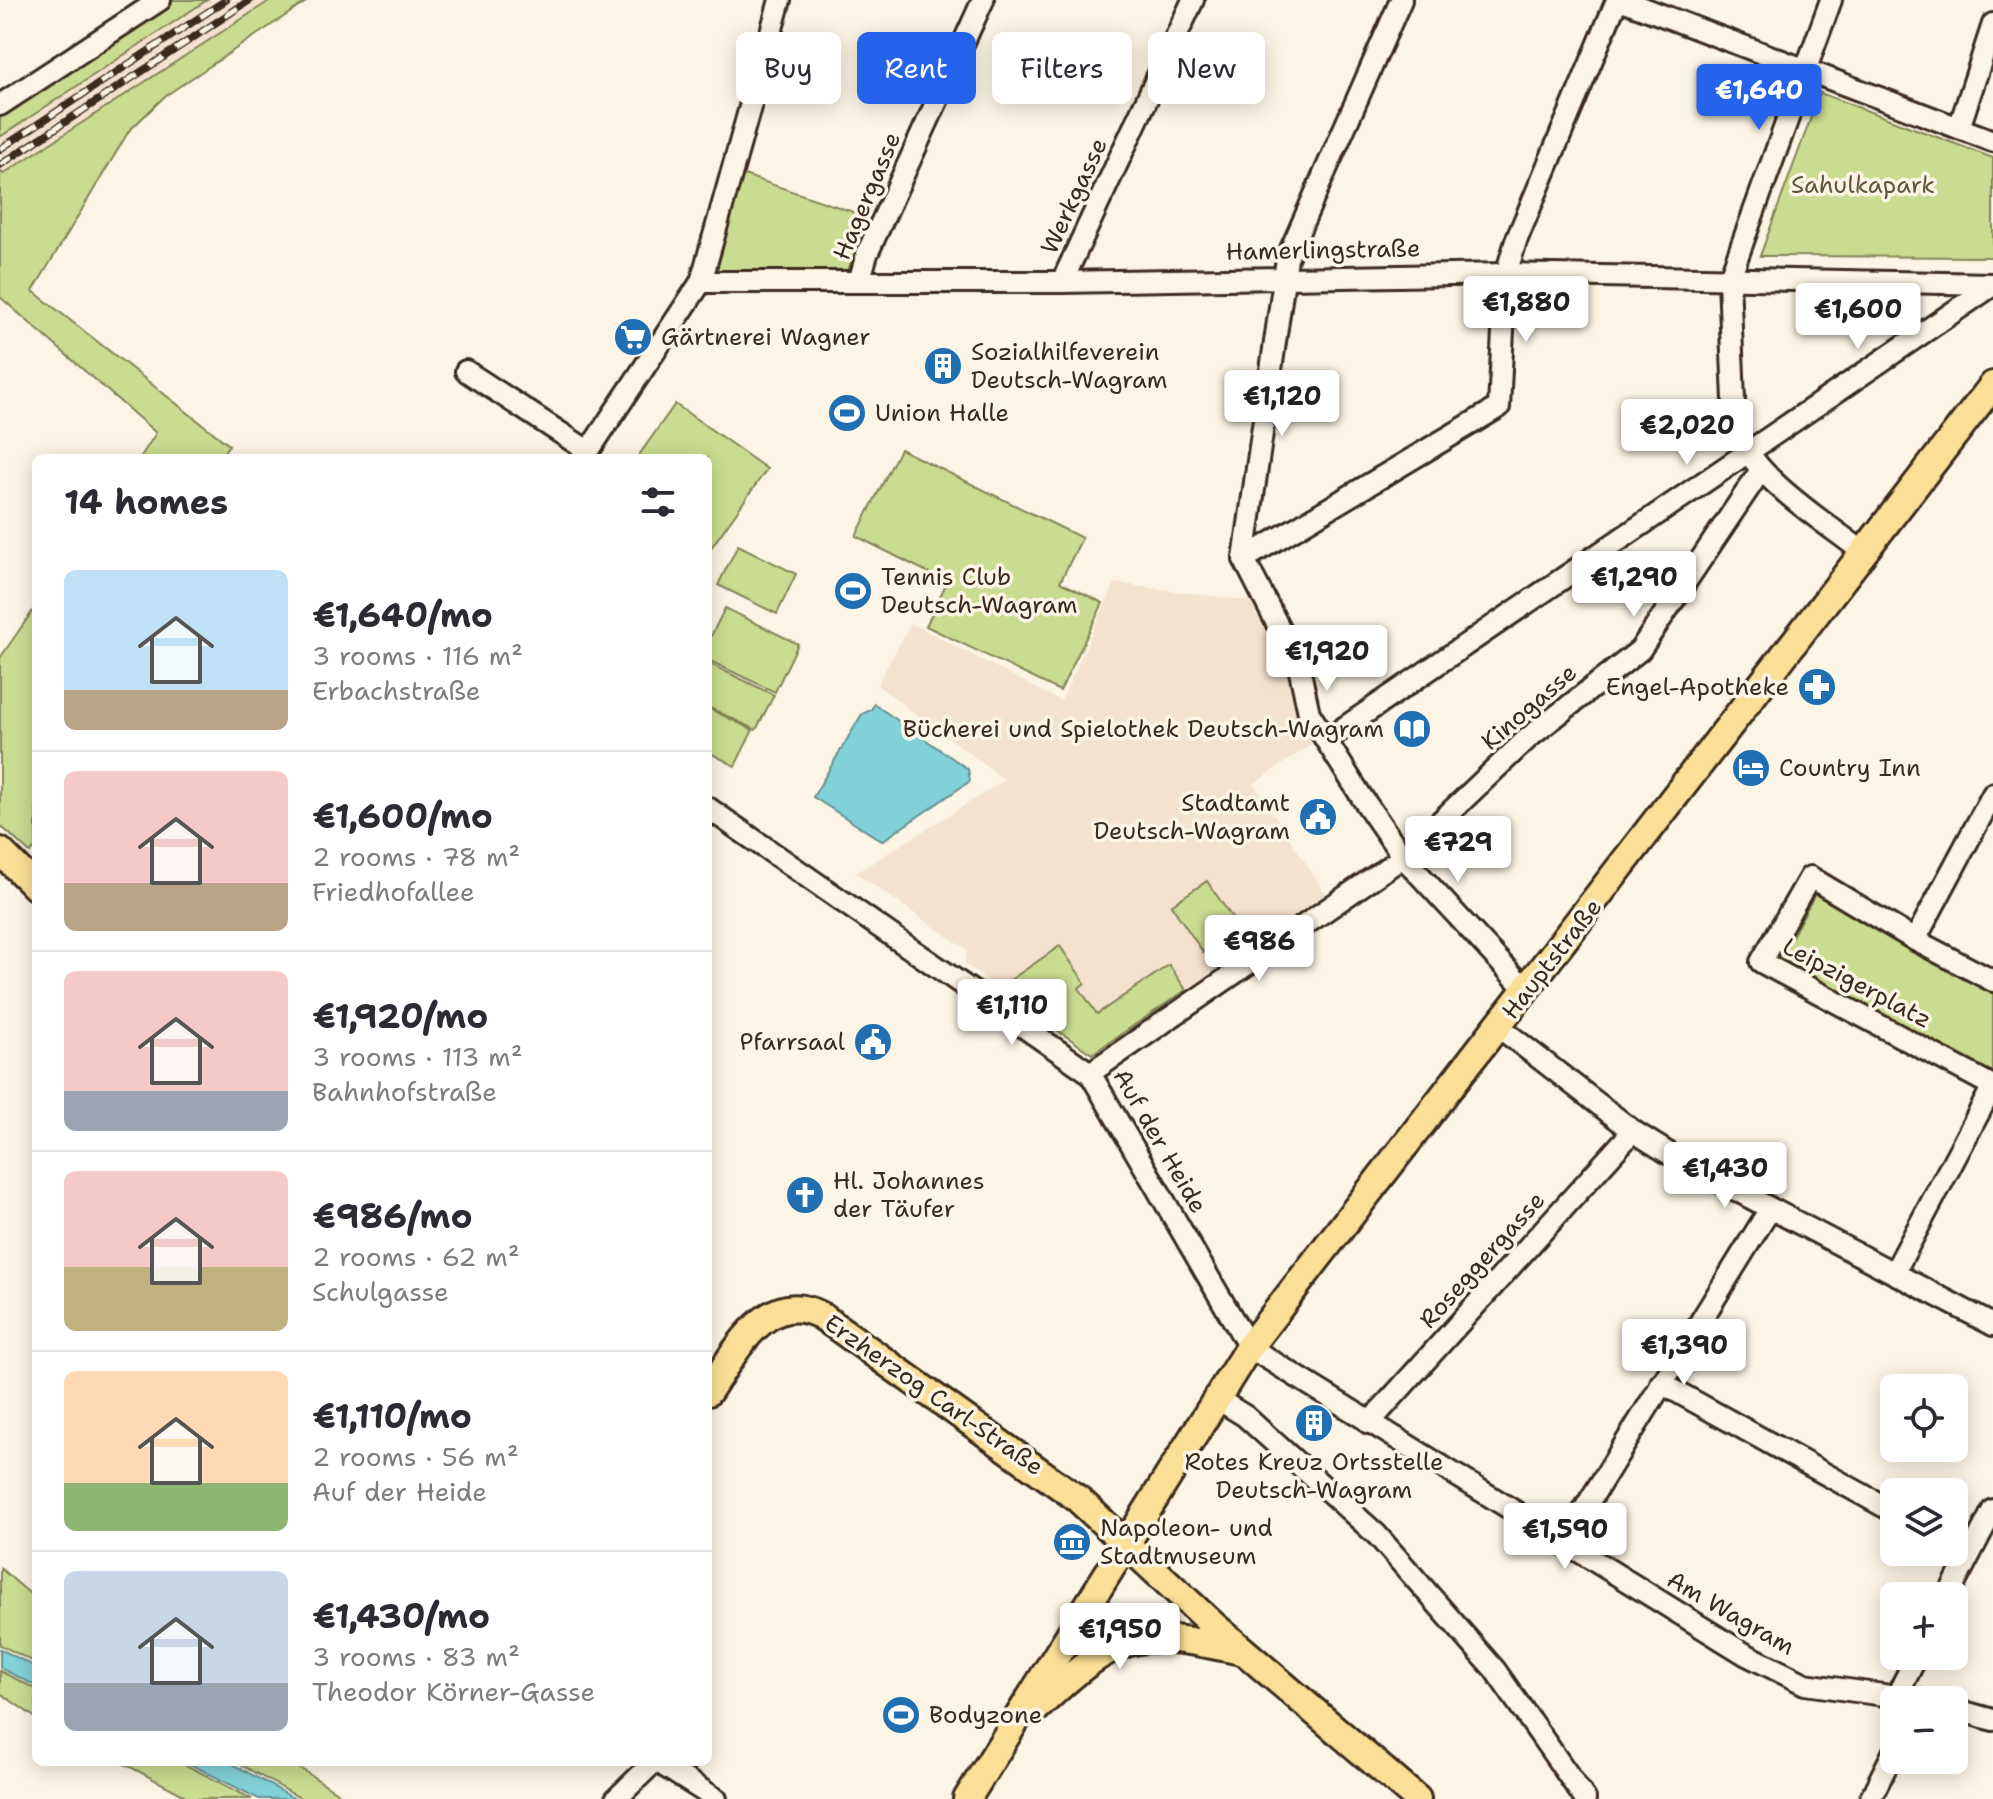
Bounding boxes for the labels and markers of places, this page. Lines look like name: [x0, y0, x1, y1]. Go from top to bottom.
pin: €1,640: [1694, 64, 1824, 132]
pin: €1,880: [1461, 276, 1591, 344]
pin: €1,600: [1793, 283, 1923, 351]
supermarket icon: Gärtnerei Wagner: [612, 316, 654, 358]
place label: Gärtnerei Wagner: [661, 321, 871, 353]
place label: Sozialhilfeverein Deutsch-Wagram: [971, 336, 1168, 396]
building icon: Sozialhilfeverein Deutsch-Wagram: [922, 345, 964, 387]
pin: €1,120: [1217, 370, 1347, 438]
sports icon: Union Halle: [826, 392, 868, 434]
place label: Union Halle: [875, 397, 1009, 429]
pin: €2,020: [1622, 399, 1752, 467]
pin: €1,290: [1569, 551, 1699, 619]
place label: Tennis Club Deutsch-Wagram: [881, 561, 1078, 621]
sports icon: Tennis Club Deutsch-Wagram: [832, 570, 874, 612]
pin: €1,920: [1262, 625, 1392, 693]
pharmacy icon: Engel-Apotheke: [1796, 666, 1838, 708]
place label: Engel-Apotheke: [1606, 671, 1789, 703]
library icon: Bücherei und Spielothek Deutsch-Wagram: [1391, 708, 1433, 750]
place label: Bücherei und Spielothek Deutsch-Wagram: [903, 713, 1384, 745]
hotel icon: Country Inn: [1730, 747, 1772, 789]
place label: Country Inn: [1779, 752, 1921, 784]
place label: Stadtamt Deutsch-Wagram: [1094, 787, 1290, 847]
public building icon: Stadtamt Deutsch-Wagram: [1297, 796, 1339, 838]
pin: €729: [1411, 816, 1505, 884]
pin: €986: [1212, 915, 1306, 983]
pin: €1,110: [947, 979, 1077, 1047]
public building icon: Pfarrsaal: [852, 1021, 894, 1063]
place label: Pfarrsaal: [740, 1026, 846, 1058]
pin: €1,430: [1660, 1142, 1790, 1210]
place label: Hl. Johannes der Täufer: [833, 1165, 985, 1225]
church icon: Hl. Johannes der Täufer: [784, 1174, 826, 1216]
pin: €1,390: [1619, 1319, 1749, 1387]
building icon: Rotes Kreuz Ortsstelle Deutsch-Wagram: [1293, 1402, 1335, 1444]
place label: Rotes Kreuz Ortsstelle Deutsch-Wagram: [1184, 1446, 1444, 1506]
pin: €1,590: [1500, 1503, 1630, 1571]
place label: Napoleon- und Stadtmuseum: [1100, 1512, 1273, 1572]
museum icon: Napoleon- und Stadtmuseum: [1051, 1521, 1093, 1563]
pin: €1,950: [1055, 1603, 1185, 1671]
sports icon: Bodyzone: [880, 1694, 922, 1736]
place label: Bodyzone: [929, 1699, 1042, 1731]

